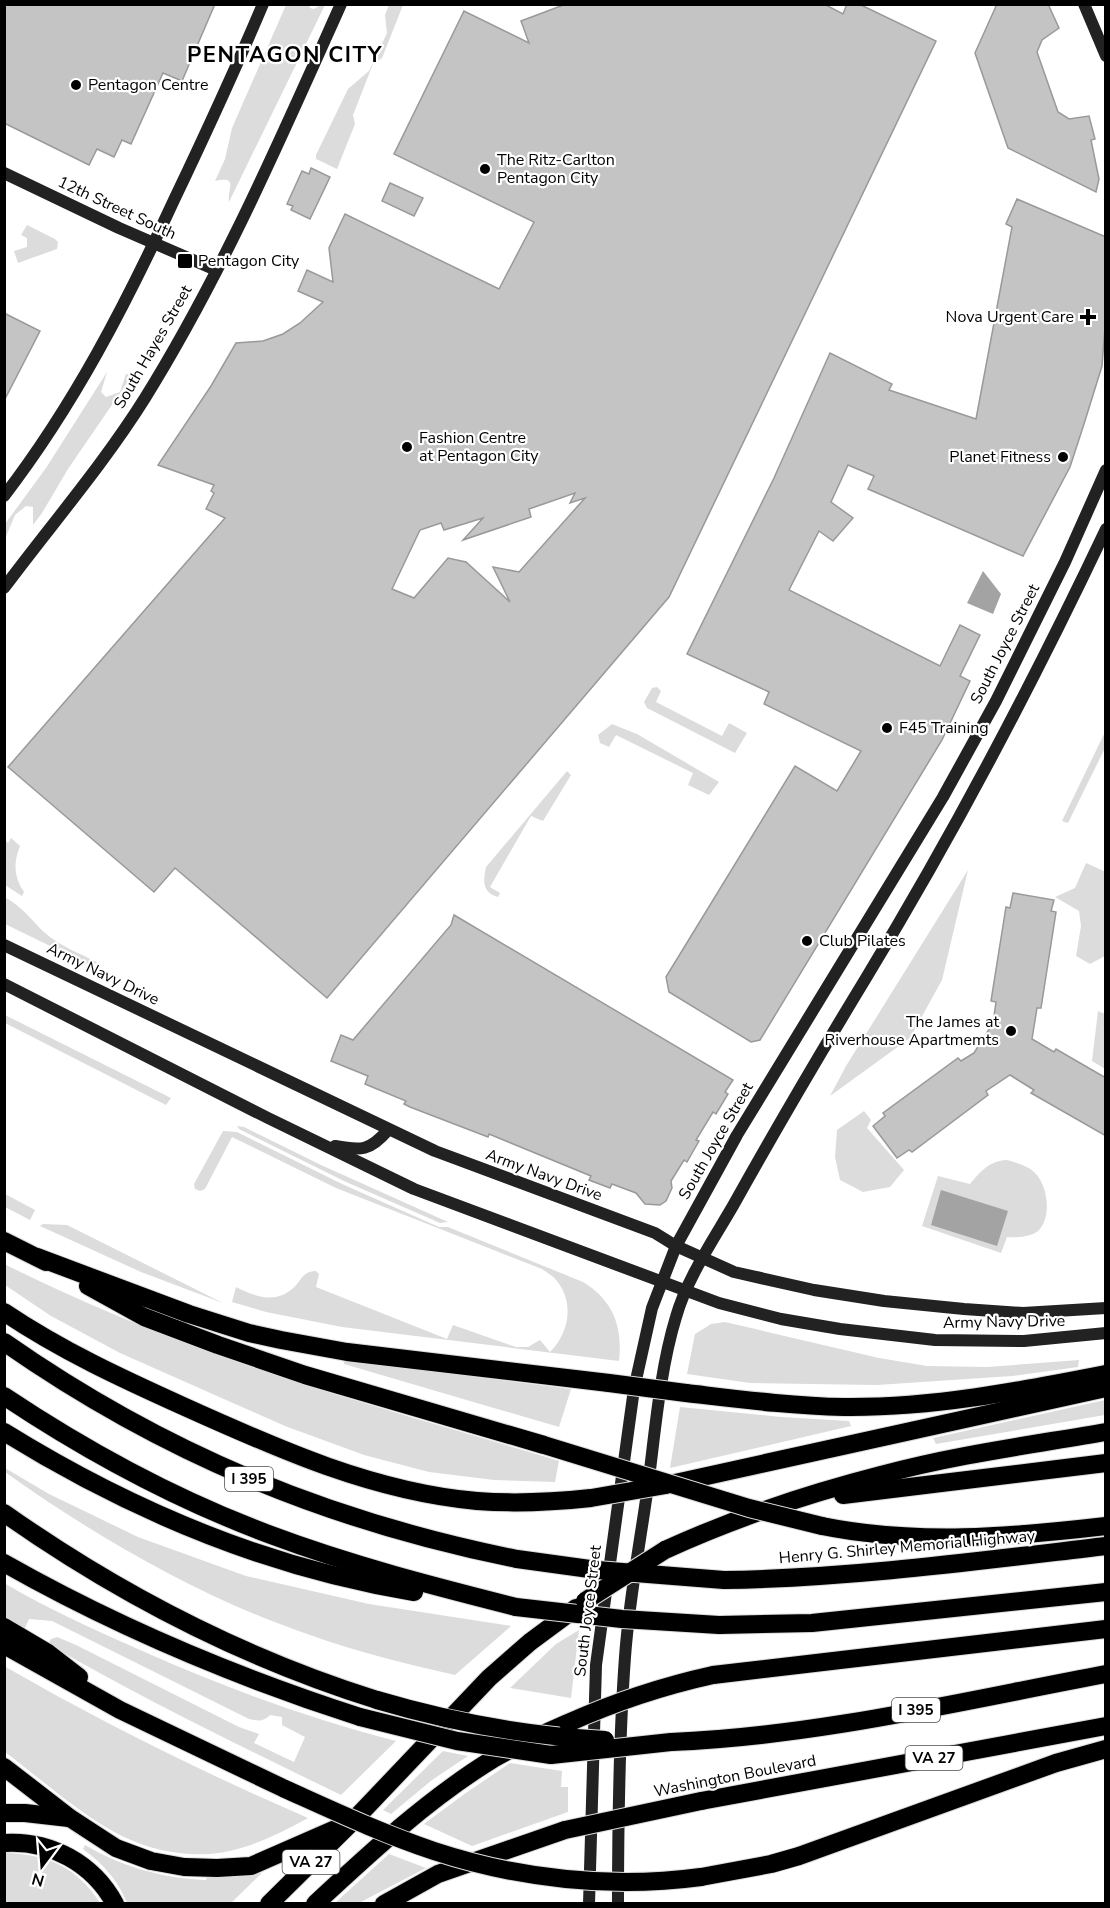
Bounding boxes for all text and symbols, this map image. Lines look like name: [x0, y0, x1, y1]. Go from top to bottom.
district label: PENTAGON CITY: [187, 40, 383, 70]
place label: Pentagon Centre: [88, 74, 208, 96]
marker: Pentagon Centre: [69, 78, 83, 92]
place label: The Ritz-Carlton Pentagon City: [497, 149, 615, 189]
marker: The Ritz-Carlton Pentagon City: [478, 162, 492, 176]
street label: 12th Street South: [54, 171, 180, 245]
place label: Pentagon City: [198, 250, 300, 272]
marker: Pentagon City: [176, 252, 194, 270]
street label: South Hayes Street: [109, 281, 198, 413]
place label: Nova Urgent Care: [946, 306, 1074, 328]
marker: Nova Urgent Care: [1079, 308, 1097, 326]
place label: Fashion Centre at Pentagon City: [419, 427, 539, 467]
marker: Fashion Centre at Pentagon City: [400, 440, 414, 454]
place label: Planet Fitness: [949, 446, 1051, 468]
marker: Planet Fitness: [1056, 450, 1070, 464]
street label: South Joyce Street: [965, 580, 1045, 708]
place label: F45 Training: [899, 717, 989, 739]
marker: F45 Training: [880, 721, 894, 735]
place label: Club Pilates: [819, 930, 906, 952]
marker: Club Pilates: [800, 934, 814, 948]
street label: Army Navy Drive: [43, 937, 163, 1011]
place label: The James at Riverhouse Apartmemts: [825, 1011, 999, 1051]
marker: The James at Riverhouse Apartmemts: [1004, 1024, 1018, 1038]
street label: South Joyce Street: [673, 1078, 759, 1204]
street label: Army Navy Drive: [483, 1144, 605, 1206]
street label: Army Navy Drive: [943, 1310, 1065, 1334]
road number: I 395: [225, 1467, 273, 1491]
street label: Henry G. Shirley Memorial Highway: [778, 1525, 1037, 1569]
street label: South Joyce Street: [569, 1544, 607, 1678]
road number: I 395: [892, 1698, 940, 1722]
road number: VA 27: [906, 1746, 962, 1770]
street label: Washington Boulevard: [652, 1749, 818, 1803]
north arrow: [12, 1836, 72, 1896]
road number: VA 27: [282, 1850, 340, 1874]
text: N: [29, 1867, 47, 1892]

